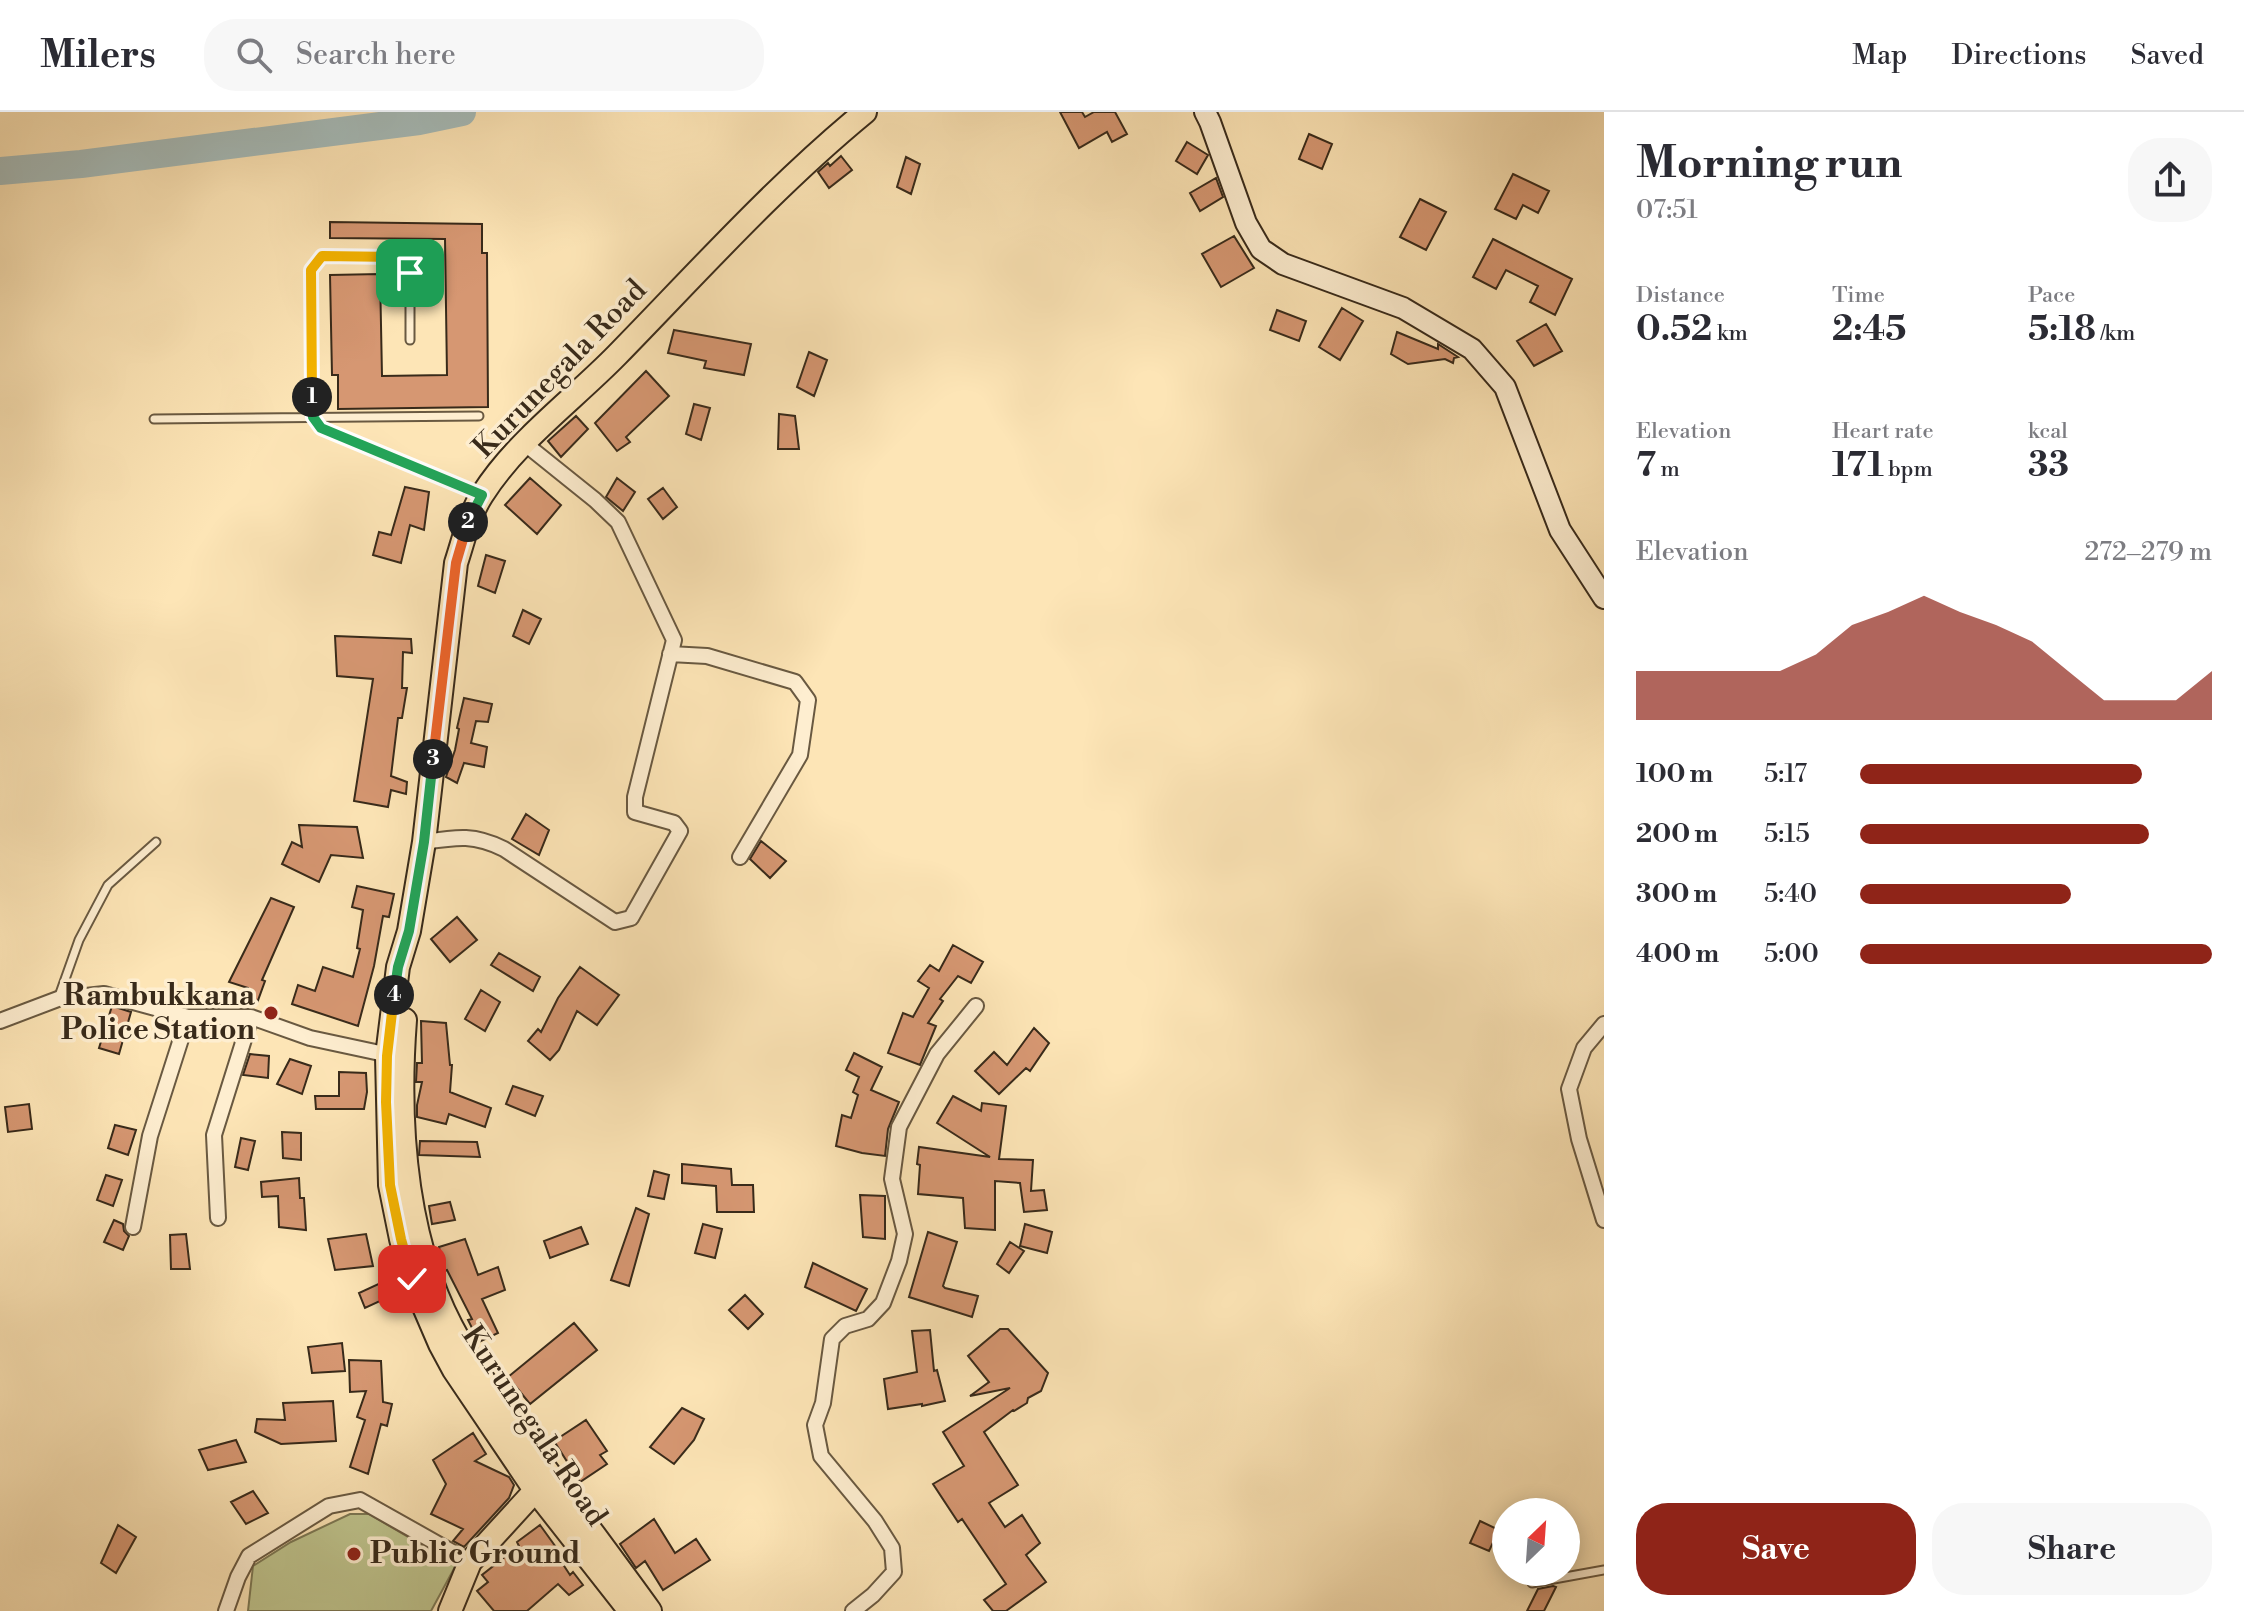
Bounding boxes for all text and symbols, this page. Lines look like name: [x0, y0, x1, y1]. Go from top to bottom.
search box: [204, 19, 764, 91]
text: Milers: [40, 32, 156, 79]
icon: search: [232, 33, 276, 77]
text: Search here: [296, 36, 456, 74]
text: Map: [1852, 38, 1907, 73]
text: Directions: [1951, 38, 2086, 73]
text: Saved: [2130, 38, 2204, 73]
text: Morning run: [1636, 136, 1902, 191]
button: share: [2128, 138, 2212, 222]
text: 07:51: [1636, 194, 1698, 226]
pin: [376, 239, 444, 307]
icon: arrive: [388, 251, 432, 295]
street label: Kurunegala Road: [465, 272, 655, 466]
text: Distance: [1636, 282, 1725, 309]
text: Time: [1832, 282, 1885, 309]
text: Pace: [2028, 282, 2075, 309]
text: 0.52: [1636, 309, 1712, 351]
text: 2:45: [1832, 309, 1906, 351]
text: 5:18: [2028, 309, 2096, 351]
text: km: [1712, 320, 1748, 347]
text: /km: [2096, 320, 2135, 347]
pin: 1: [292, 377, 332, 417]
text: 1: [307, 383, 317, 410]
text: Elevation: [1636, 418, 1731, 445]
text: Heart rate: [1832, 418, 1934, 445]
text: kcal: [2028, 418, 2068, 445]
text: 7: [1636, 445, 1656, 487]
text: 171: [1832, 445, 1884, 487]
text: 33: [2028, 445, 2069, 487]
text: m: [1656, 456, 1680, 483]
text: bpm: [1884, 456, 1933, 483]
pin: 2: [448, 502, 488, 542]
text: 2: [461, 508, 475, 535]
text: Elevation: [1636, 536, 1749, 568]
text: 272–279 m: [2084, 536, 2212, 568]
pin: 3: [413, 739, 453, 779]
text: 3: [426, 745, 440, 772]
text: 100 m: [1636, 758, 1713, 790]
text: 5:17: [1764, 758, 1807, 790]
text: 200 m: [1636, 818, 1718, 850]
text: 5:15: [1764, 818, 1810, 850]
text: 300 m: [1636, 878, 1717, 910]
text: 5:40: [1764, 878, 1817, 910]
text: 400 m: [1636, 938, 1719, 970]
text: 5:00: [1764, 938, 1819, 970]
pin: 4: [374, 975, 414, 1015]
place label: Rambukkana Police Station: [61, 977, 256, 1049]
text: 4: [387, 981, 401, 1008]
marker: Rambukkana Police Station: [262, 1004, 280, 1022]
pin: [378, 1245, 446, 1313]
icon: check: [390, 1257, 434, 1301]
street label: Kurunegala Road: [453, 1318, 615, 1534]
north arrow: [1492, 1498, 1580, 1586]
map controls: [1492, 1498, 1580, 1586]
button: Save: [1636, 1503, 1916, 1595]
button: Share: [1932, 1503, 2212, 1595]
place label: Public Ground: [370, 1535, 581, 1573]
marker: Public Ground: [345, 1545, 363, 1563]

